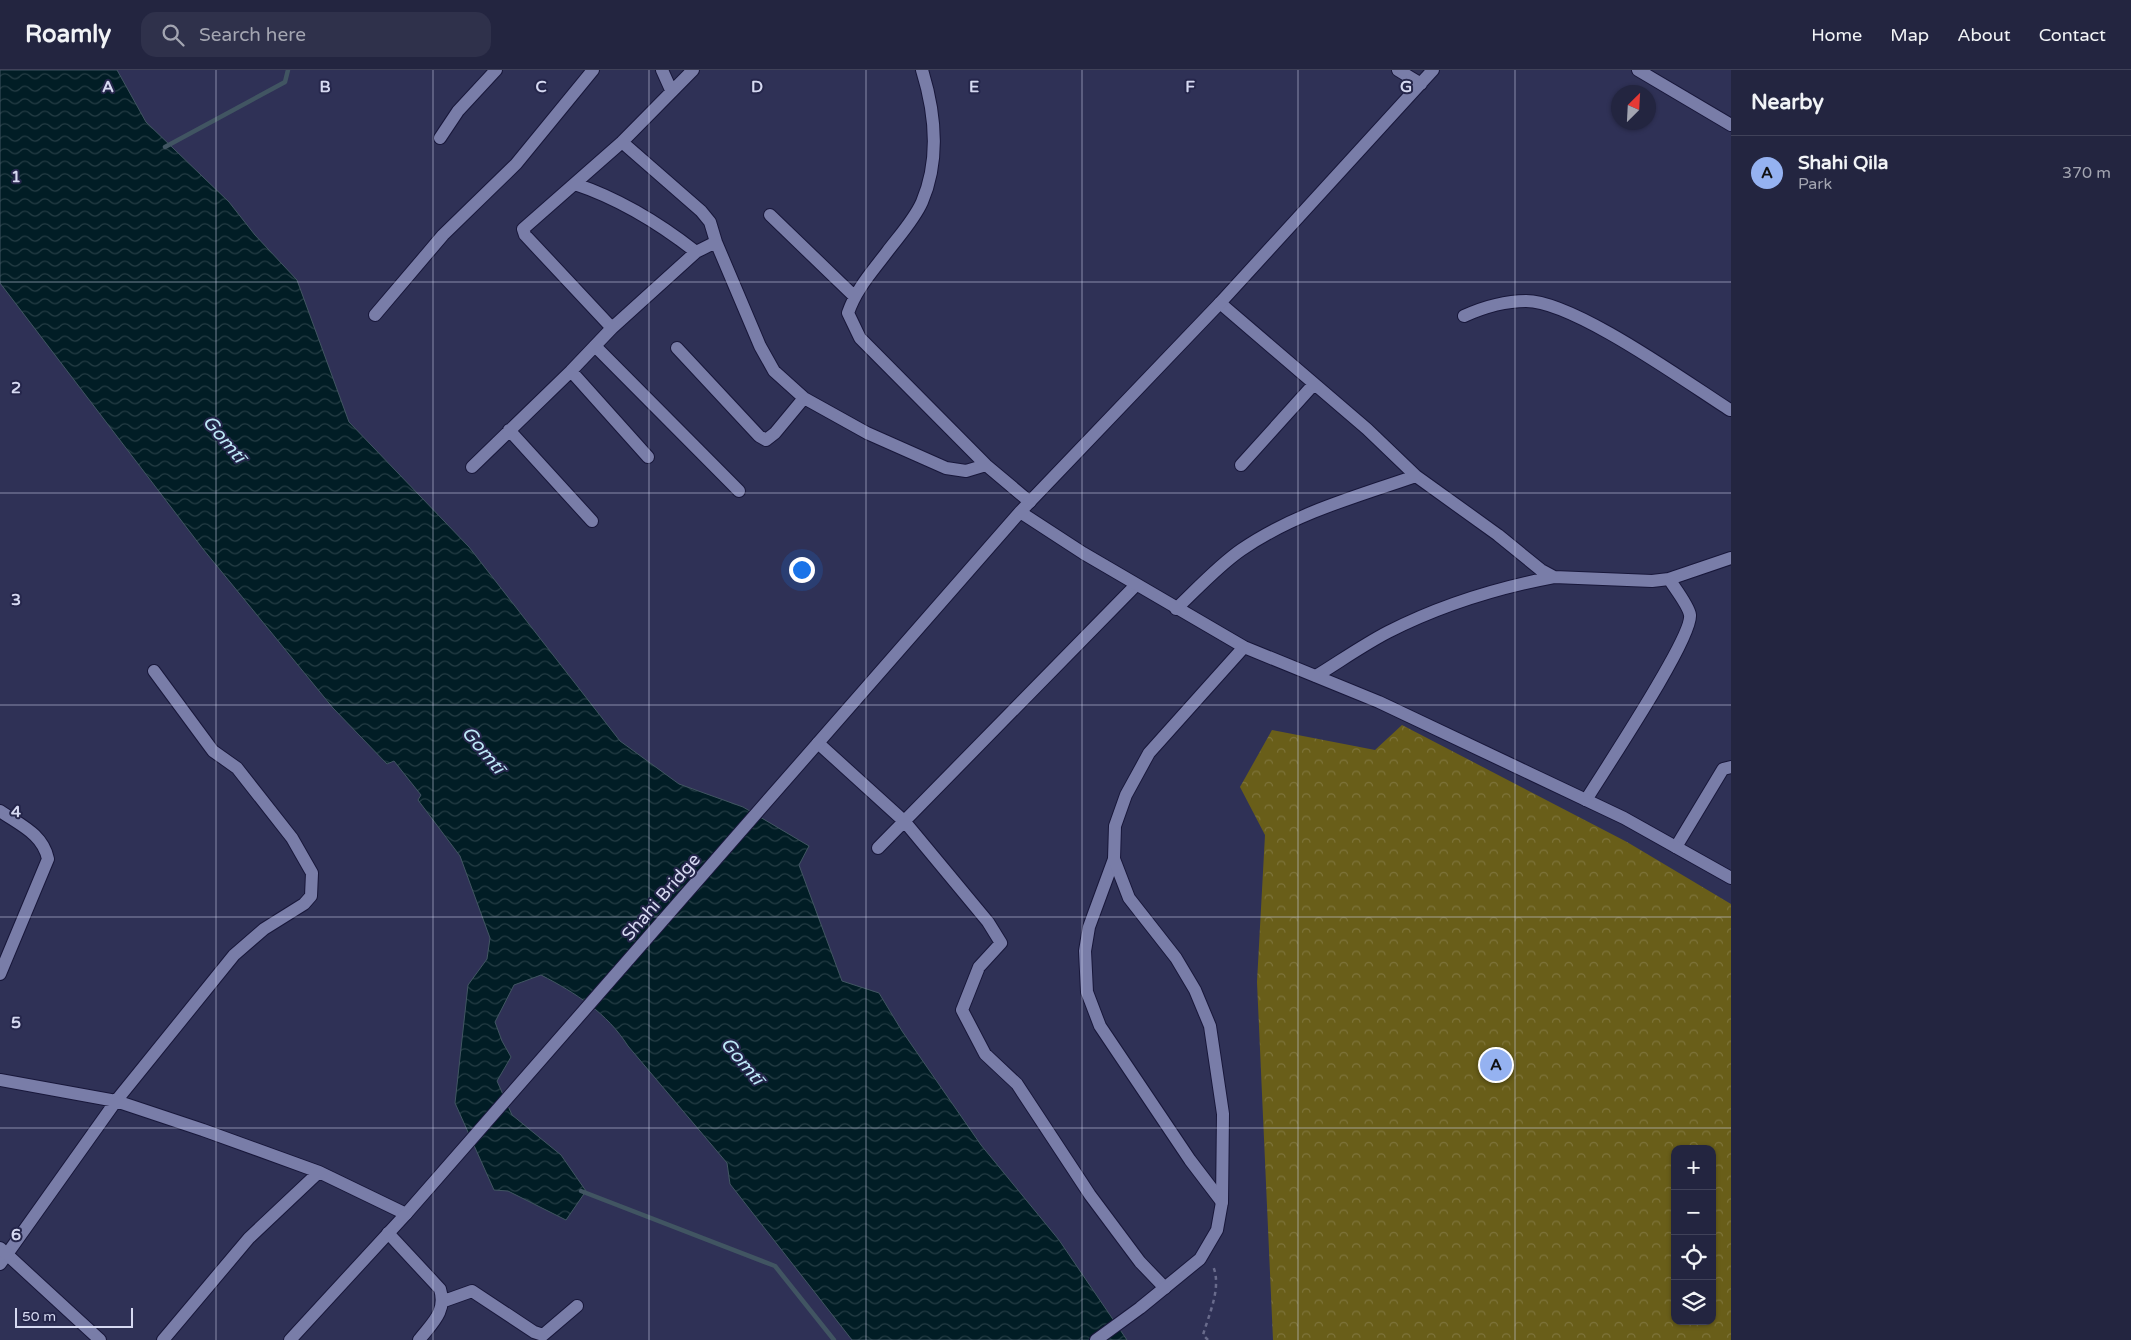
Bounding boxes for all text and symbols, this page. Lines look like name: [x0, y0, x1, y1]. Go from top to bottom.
search box: [141, 12, 491, 57]
text: Roamly: [25, 20, 111, 49]
icon: search: [159, 21, 187, 49]
text: Search here: [199, 24, 306, 46]
text: Home: [1811, 24, 1862, 46]
text: Map: [1890, 24, 1929, 46]
text: About: [1957, 24, 2011, 46]
text: Contact: [2039, 24, 2106, 46]
text: A: [102, 77, 114, 97]
text: B: [319, 77, 331, 97]
text: C: [535, 77, 547, 97]
text: D: [751, 77, 763, 97]
text: E: [969, 77, 979, 97]
text: F: [1185, 77, 1195, 97]
text: G: [1400, 77, 1412, 97]
north arrow: [1611, 85, 1656, 130]
text: Nearby: [1751, 90, 1824, 115]
text: Shahi Qila: [1798, 152, 1888, 174]
text: A: [1761, 163, 1773, 183]
text: 370 m: [2062, 163, 2111, 183]
text: 1: [11, 167, 21, 187]
text: Park: [1798, 174, 1832, 194]
text: 2: [11, 378, 21, 398]
water label: Gomtī: [198, 411, 253, 470]
your location: [789, 557, 815, 583]
text: 3: [11, 590, 21, 610]
water label: Gomtī: [457, 722, 512, 781]
text: 4: [11, 802, 21, 822]
street label: Shahi Bridge: [617, 849, 705, 945]
text: 5: [11, 1013, 21, 1033]
water label: Gomtī: [716, 1033, 771, 1092]
pin: A: [1480, 1046, 1512, 1084]
map controls: [1671, 1145, 1716, 1325]
button: +: [1671, 1145, 1716, 1190]
button: −: [1671, 1190, 1716, 1235]
text: 6: [11, 1225, 21, 1245]
button: locate: [1671, 1235, 1716, 1280]
button: layers: [1671, 1280, 1716, 1325]
scale bar: [15, 1305, 132, 1328]
text: 50 m: [22, 1308, 56, 1325]

